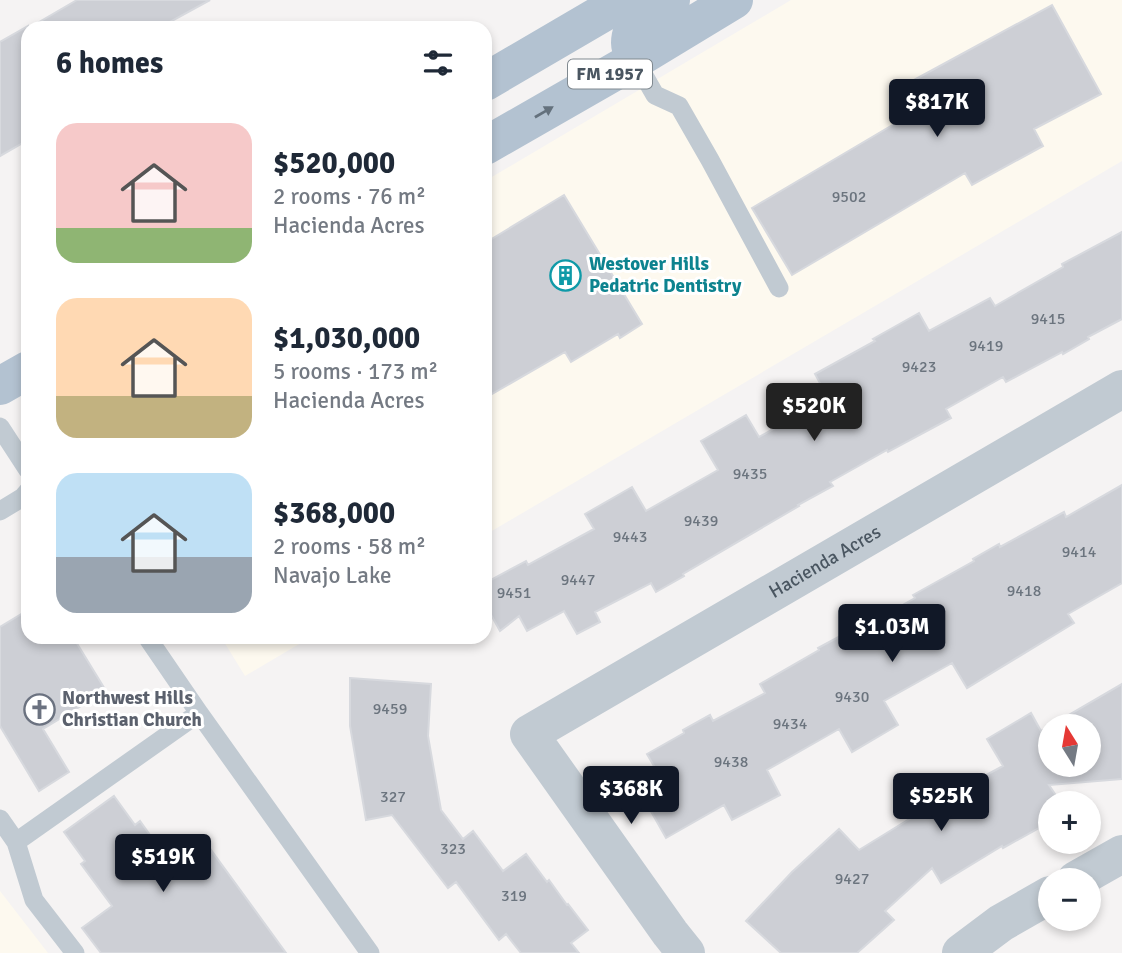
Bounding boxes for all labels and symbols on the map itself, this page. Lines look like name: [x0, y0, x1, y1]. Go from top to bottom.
road number: FM 1957: [568, 60, 652, 88]
pin: $817K: [888, 80, 986, 139]
one-way arrow: [534, 106, 554, 118]
house number: 9502: [832, 187, 866, 207]
place label: Westover Hills Pedatric Dentistry: [589, 252, 742, 298]
building icon: Westover Hills Pedatric Dentistry: [549, 258, 583, 292]
house number: 9415: [1031, 309, 1065, 329]
house number: 9419: [969, 336, 1003, 356]
house number: 9423: [902, 357, 936, 377]
pin: $520K: [765, 384, 863, 443]
house number: 9435: [733, 464, 767, 484]
house number: 9439: [684, 511, 718, 531]
street label: Hacienda Acres: [765, 520, 885, 604]
house number: 9443: [613, 527, 647, 547]
house number: 9414: [1062, 542, 1097, 562]
house number: 9447: [561, 570, 595, 590]
house number: 9418: [1007, 581, 1041, 601]
house number: 9451: [497, 583, 531, 603]
pin: $1.03M: [835, 604, 949, 664]
place label: Northwest Hills Christian Church: [62, 686, 202, 732]
house number: 9430: [835, 687, 869, 707]
church icon: Northwest Hills Christian Church: [22, 692, 56, 726]
house number: 9459: [373, 699, 407, 719]
house number: 9434: [773, 714, 808, 734]
north arrow: [1038, 714, 1101, 777]
house number: 9438: [714, 752, 748, 772]
pin: $368K: [582, 766, 680, 826]
pin: $525K: [892, 774, 990, 833]
house number: 327: [380, 787, 406, 807]
pin: $519K: [114, 834, 212, 894]
house number: 323: [440, 839, 466, 859]
house number: 9427: [835, 869, 869, 889]
house number: 319: [501, 886, 527, 906]

